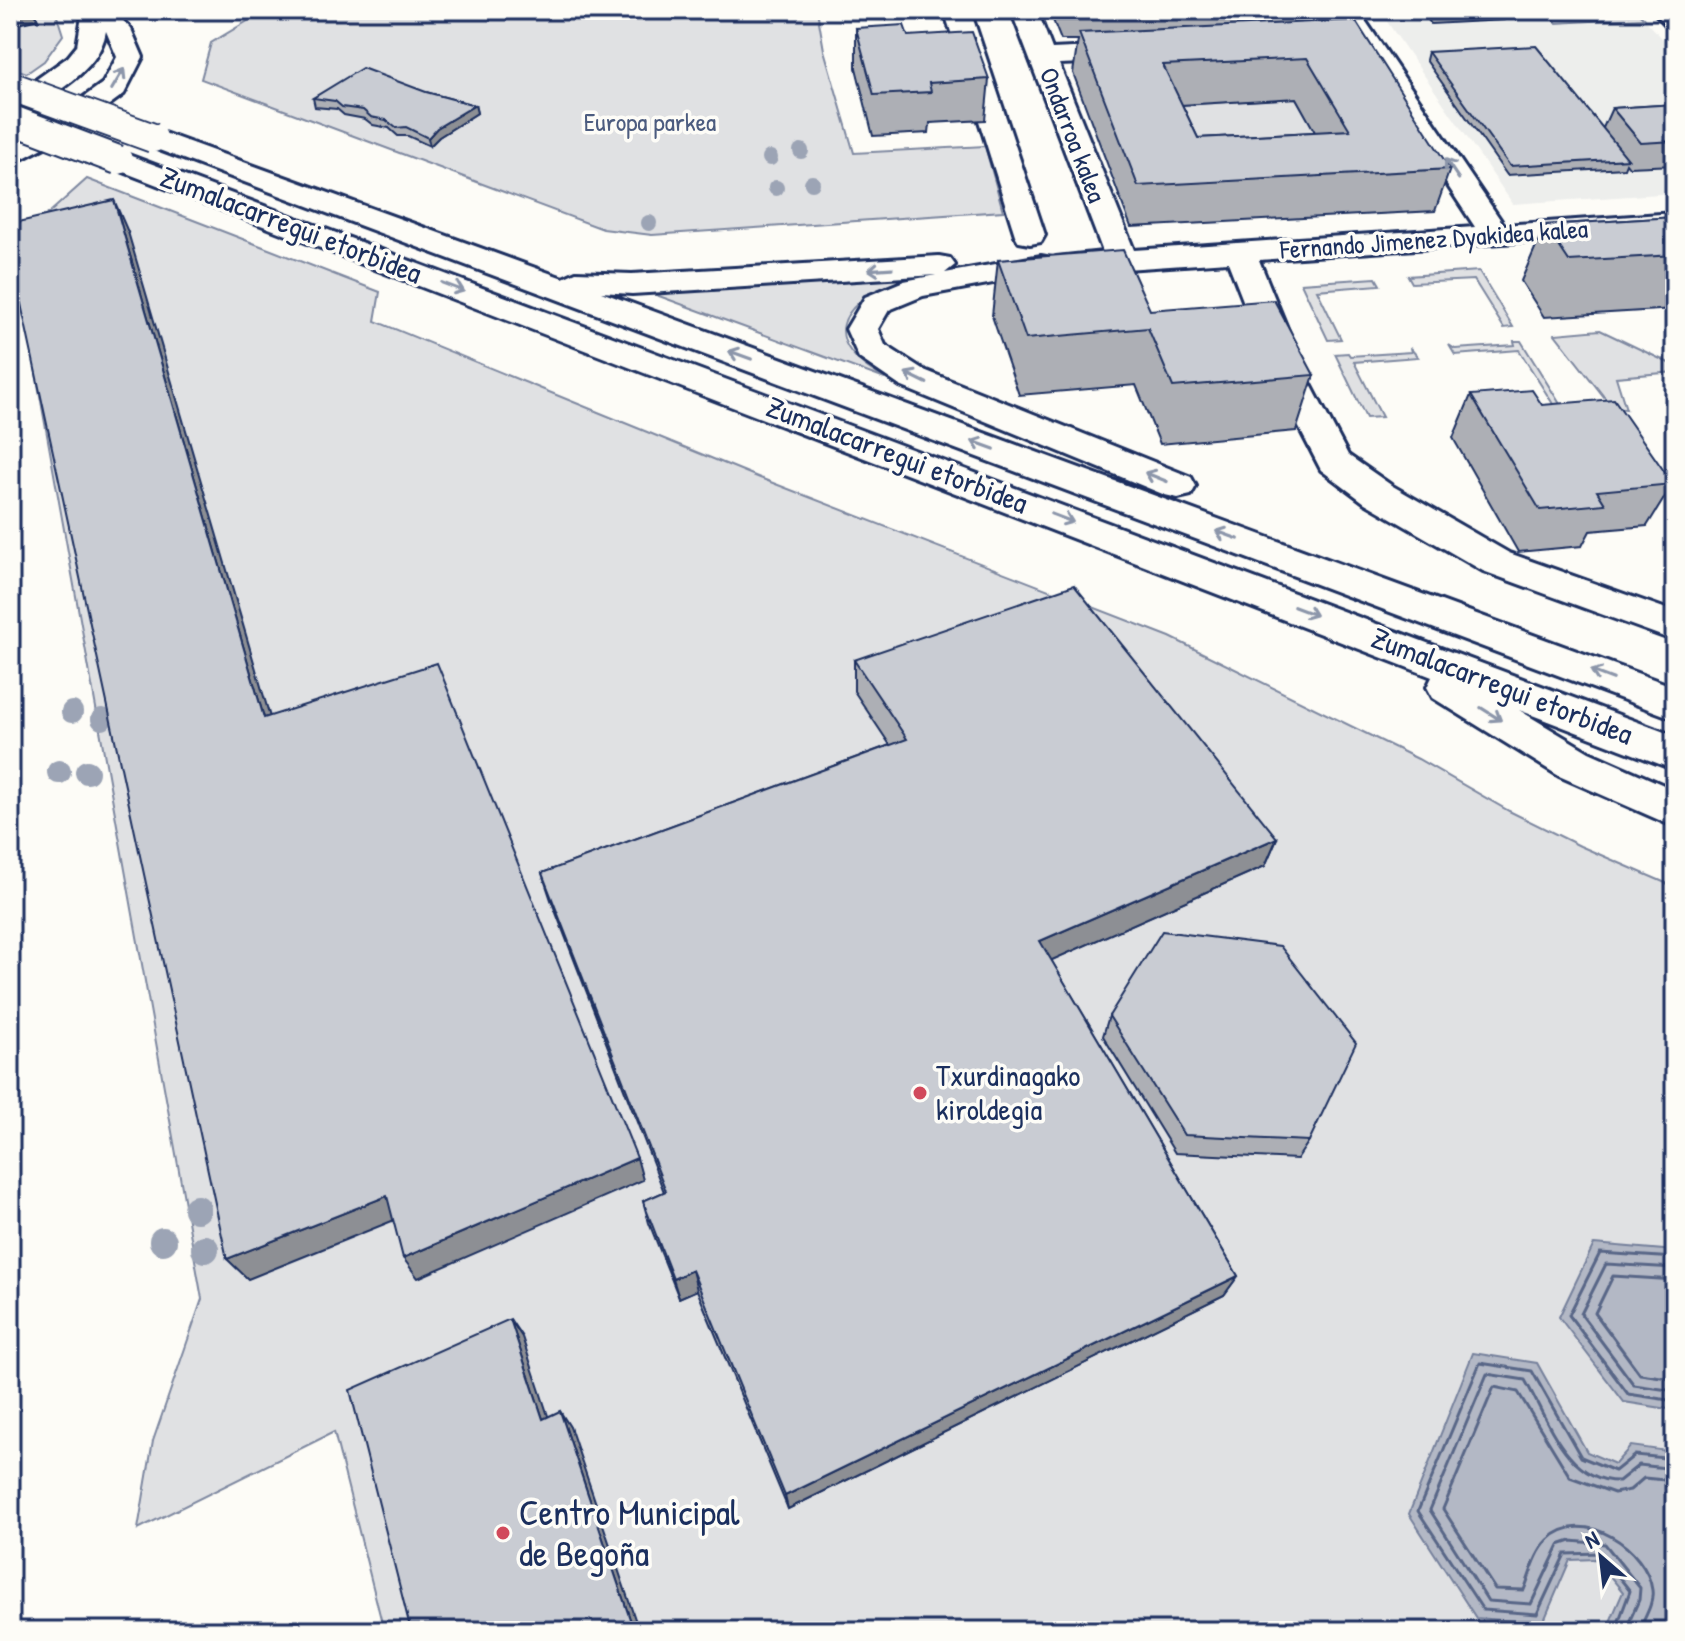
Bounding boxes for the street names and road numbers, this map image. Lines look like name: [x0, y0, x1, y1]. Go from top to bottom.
street label: Ondarroa kalea: [1032, 62, 1115, 207]
street label: Zumalacarregui etorbidea: [155, 156, 428, 292]
street label: Fernando Jimenez Dyakidea kalea: [1278, 210, 1589, 267]
street label: Zumalacarregui etorbidea: [761, 386, 1034, 522]
street label: Zumalacarregui etorbidea: [1366, 617, 1639, 753]

